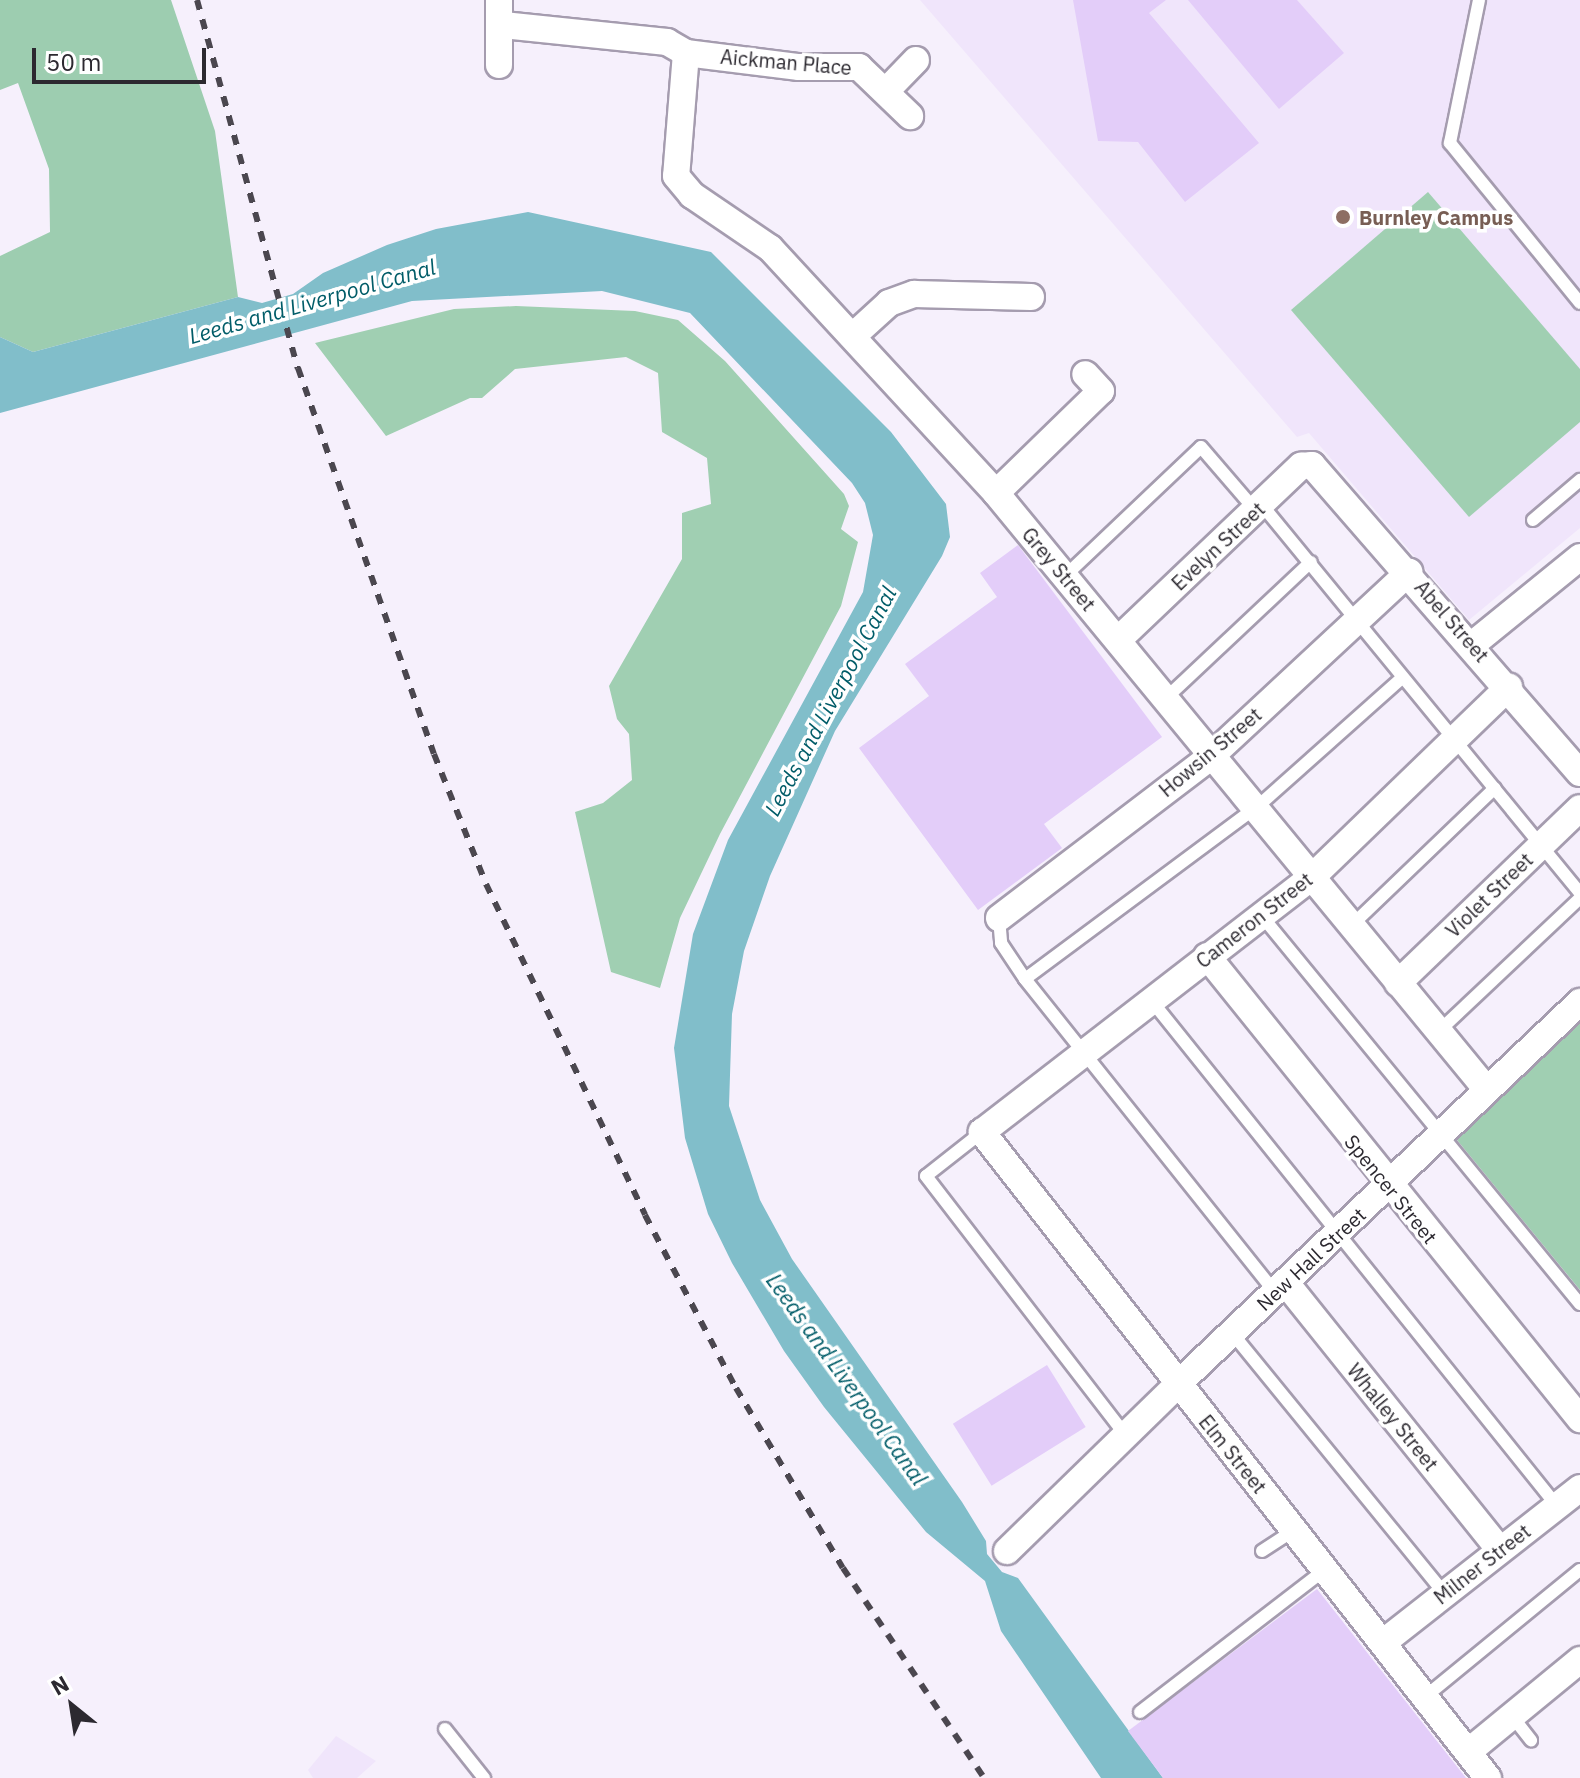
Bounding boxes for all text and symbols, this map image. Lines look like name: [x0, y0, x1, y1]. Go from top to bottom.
scale bar: [36, 32, 210, 82]
street label: Aickman Place: [719, 44, 853, 80]
text: 50 m: [46, 46, 101, 78]
place label: Burnley Campus: [1359, 205, 1513, 229]
marker: Burnley Campus: [1334, 208, 1352, 226]
water label: Leeds and Liverpool Canal: [186, 253, 438, 349]
street label: Evelyn Street: [1166, 497, 1270, 595]
street label: Grey Street: [1017, 522, 1101, 616]
street label: Abel Street: [1410, 575, 1494, 667]
water label: Leeds and Liverpool Canal: [758, 582, 902, 820]
street label: Howsin Street: [1154, 702, 1266, 802]
street label: Violet Street: [1441, 848, 1537, 942]
street label: Cameron Street: [1191, 867, 1317, 973]
street label: Spencer Street: [1340, 1130, 1442, 1248]
street label: New Hall Street: [1252, 1202, 1370, 1316]
water label: Leeds and Liverpool Canal: [761, 1268, 933, 1490]
street label: Whalley Street: [1342, 1359, 1444, 1475]
street label: Elm Street: [1194, 1410, 1272, 1498]
street label: Milner Street: [1429, 1519, 1535, 1609]
north arrow: [32, 1666, 112, 1746]
text: N: [46, 1668, 74, 1701]

